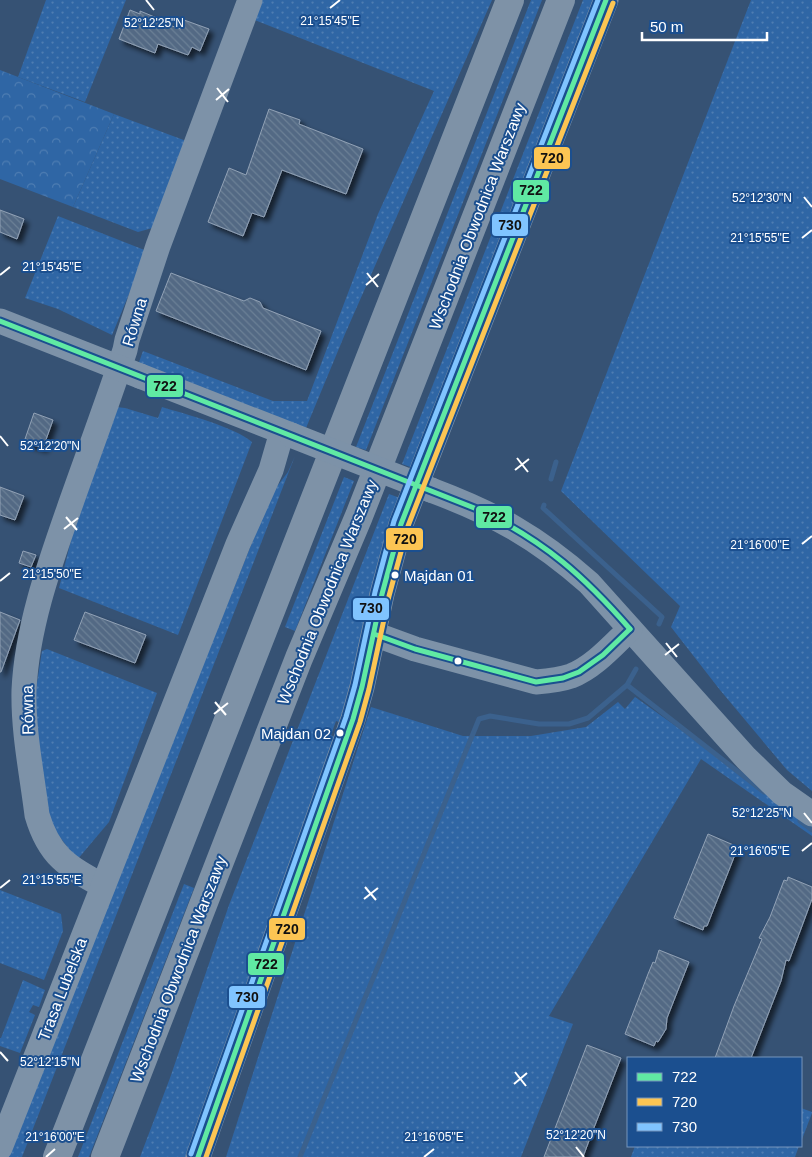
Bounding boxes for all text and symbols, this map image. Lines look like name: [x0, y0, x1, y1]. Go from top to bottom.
scale bar: [642, 10, 767, 42]
text: 21°15'45"E: [300, 14, 360, 28]
text: 52°12'25"N: [124, 16, 184, 30]
text: 50 m: [650, 18, 683, 35]
street label: Wschodnia Obwodnica Warszawy: [426, 101, 529, 332]
line badge: 720: [533, 146, 571, 170]
text: 720: [540, 150, 564, 166]
line badge: 722: [512, 179, 550, 203]
text: 722: [519, 182, 543, 198]
text: 52°12'30"N: [732, 191, 792, 205]
line badge: 730: [491, 213, 529, 237]
text: 730: [498, 217, 522, 233]
text: 21°15'55"E: [730, 231, 790, 245]
text: 21°15'45"E: [22, 260, 82, 274]
street label: Równa: [119, 296, 150, 348]
line badge: 722: [146, 374, 184, 398]
text: 722: [153, 378, 177, 394]
text: 52°12'20"N: [20, 439, 80, 453]
street label: Wschodnia Obwodnica Warszawy: [274, 477, 381, 707]
line badge: 722: [475, 505, 513, 529]
text: 722: [482, 509, 506, 525]
line badge: 720: [385, 527, 424, 551]
text: 720: [393, 531, 417, 547]
text: 21°16'00"E: [730, 538, 790, 552]
text: 21°15'50"E: [22, 567, 82, 581]
place label: Majdan 01: [404, 567, 474, 584]
marker: Majdan 01: [390, 570, 400, 580]
line badge: 730: [352, 597, 390, 621]
text: 730: [359, 600, 383, 616]
unlabelled marker: [453, 656, 463, 666]
street label: Równa: [19, 685, 36, 735]
place label: Majdan 02: [261, 725, 331, 742]
marker: Majdan 02: [335, 728, 345, 738]
text: 52°12'25"N: [732, 806, 792, 820]
text: 21°16'05"E: [730, 844, 790, 858]
street label: Wschodnia Obwodnica Warszawy: [127, 854, 230, 1085]
text: 21°15'55"E: [22, 873, 82, 887]
line badge: 720: [268, 917, 306, 941]
text: 720: [275, 921, 299, 937]
street label: Trasa Lubelska: [35, 935, 90, 1043]
line badge: 722: [247, 952, 285, 976]
text: 722: [254, 956, 278, 972]
line badge: 730: [228, 985, 266, 1009]
text: 730: [235, 989, 259, 1005]
text: 52°12'15"N: [20, 1055, 80, 1069]
legend: [627, 1057, 802, 1147]
text: 722: [672, 1068, 697, 1085]
text: 720: [672, 1093, 697, 1110]
text: 730: [672, 1118, 697, 1135]
text: 52°12'20"N: [546, 1128, 606, 1142]
text: 21°16'00"E: [25, 1130, 85, 1144]
text: 21°16'05"E: [404, 1130, 464, 1144]

